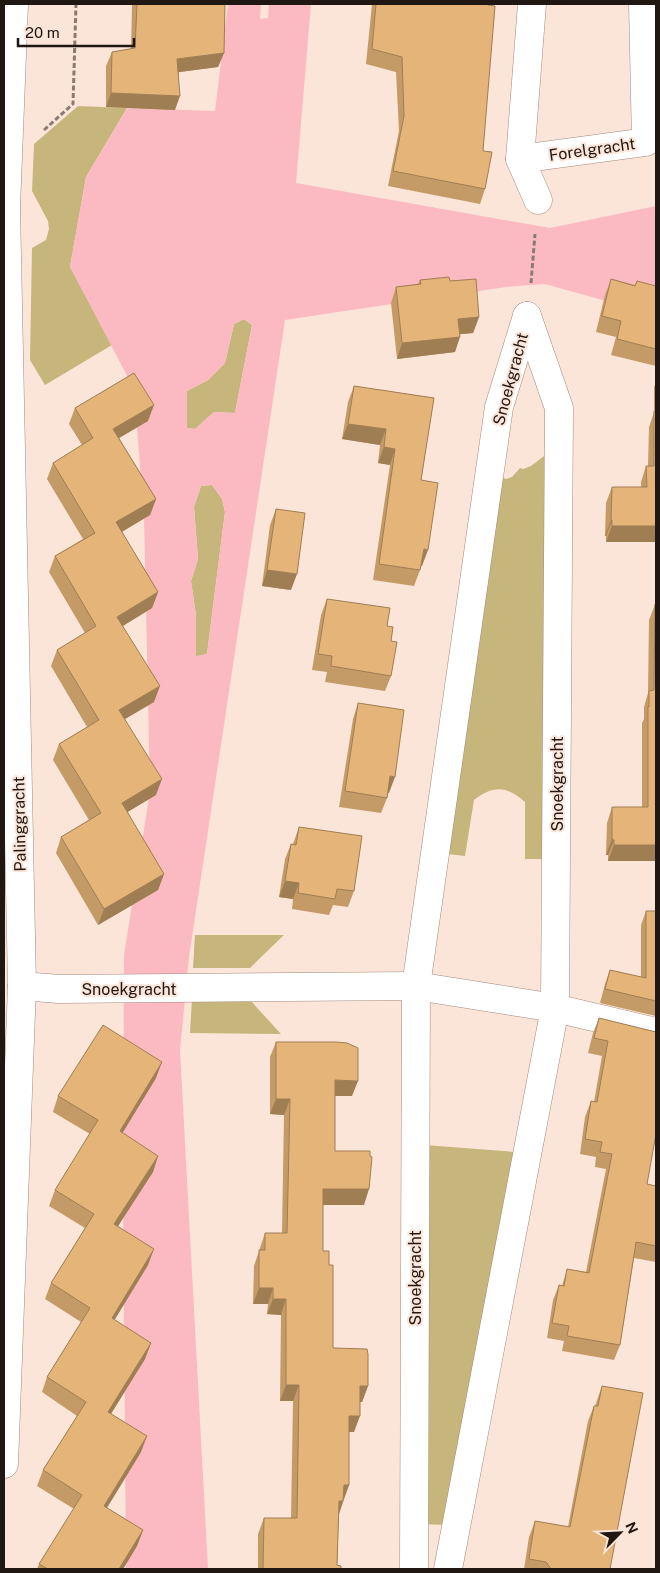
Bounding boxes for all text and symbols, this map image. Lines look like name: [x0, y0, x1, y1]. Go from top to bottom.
scale bar: [18, 15, 134, 47]
text: 20 m: [25, 24, 60, 41]
street label: Forelgracht: [548, 134, 636, 165]
street label: Snoekgracht: [489, 331, 532, 428]
street label: Snoekgracht: [548, 736, 567, 832]
street label: Palinggracht: [9, 776, 30, 872]
street label: Snoekgracht: [81, 980, 177, 999]
street label: Snoekgracht: [406, 1230, 425, 1326]
north arrow: [595, 1508, 645, 1558]
text: N: [622, 1519, 641, 1536]

